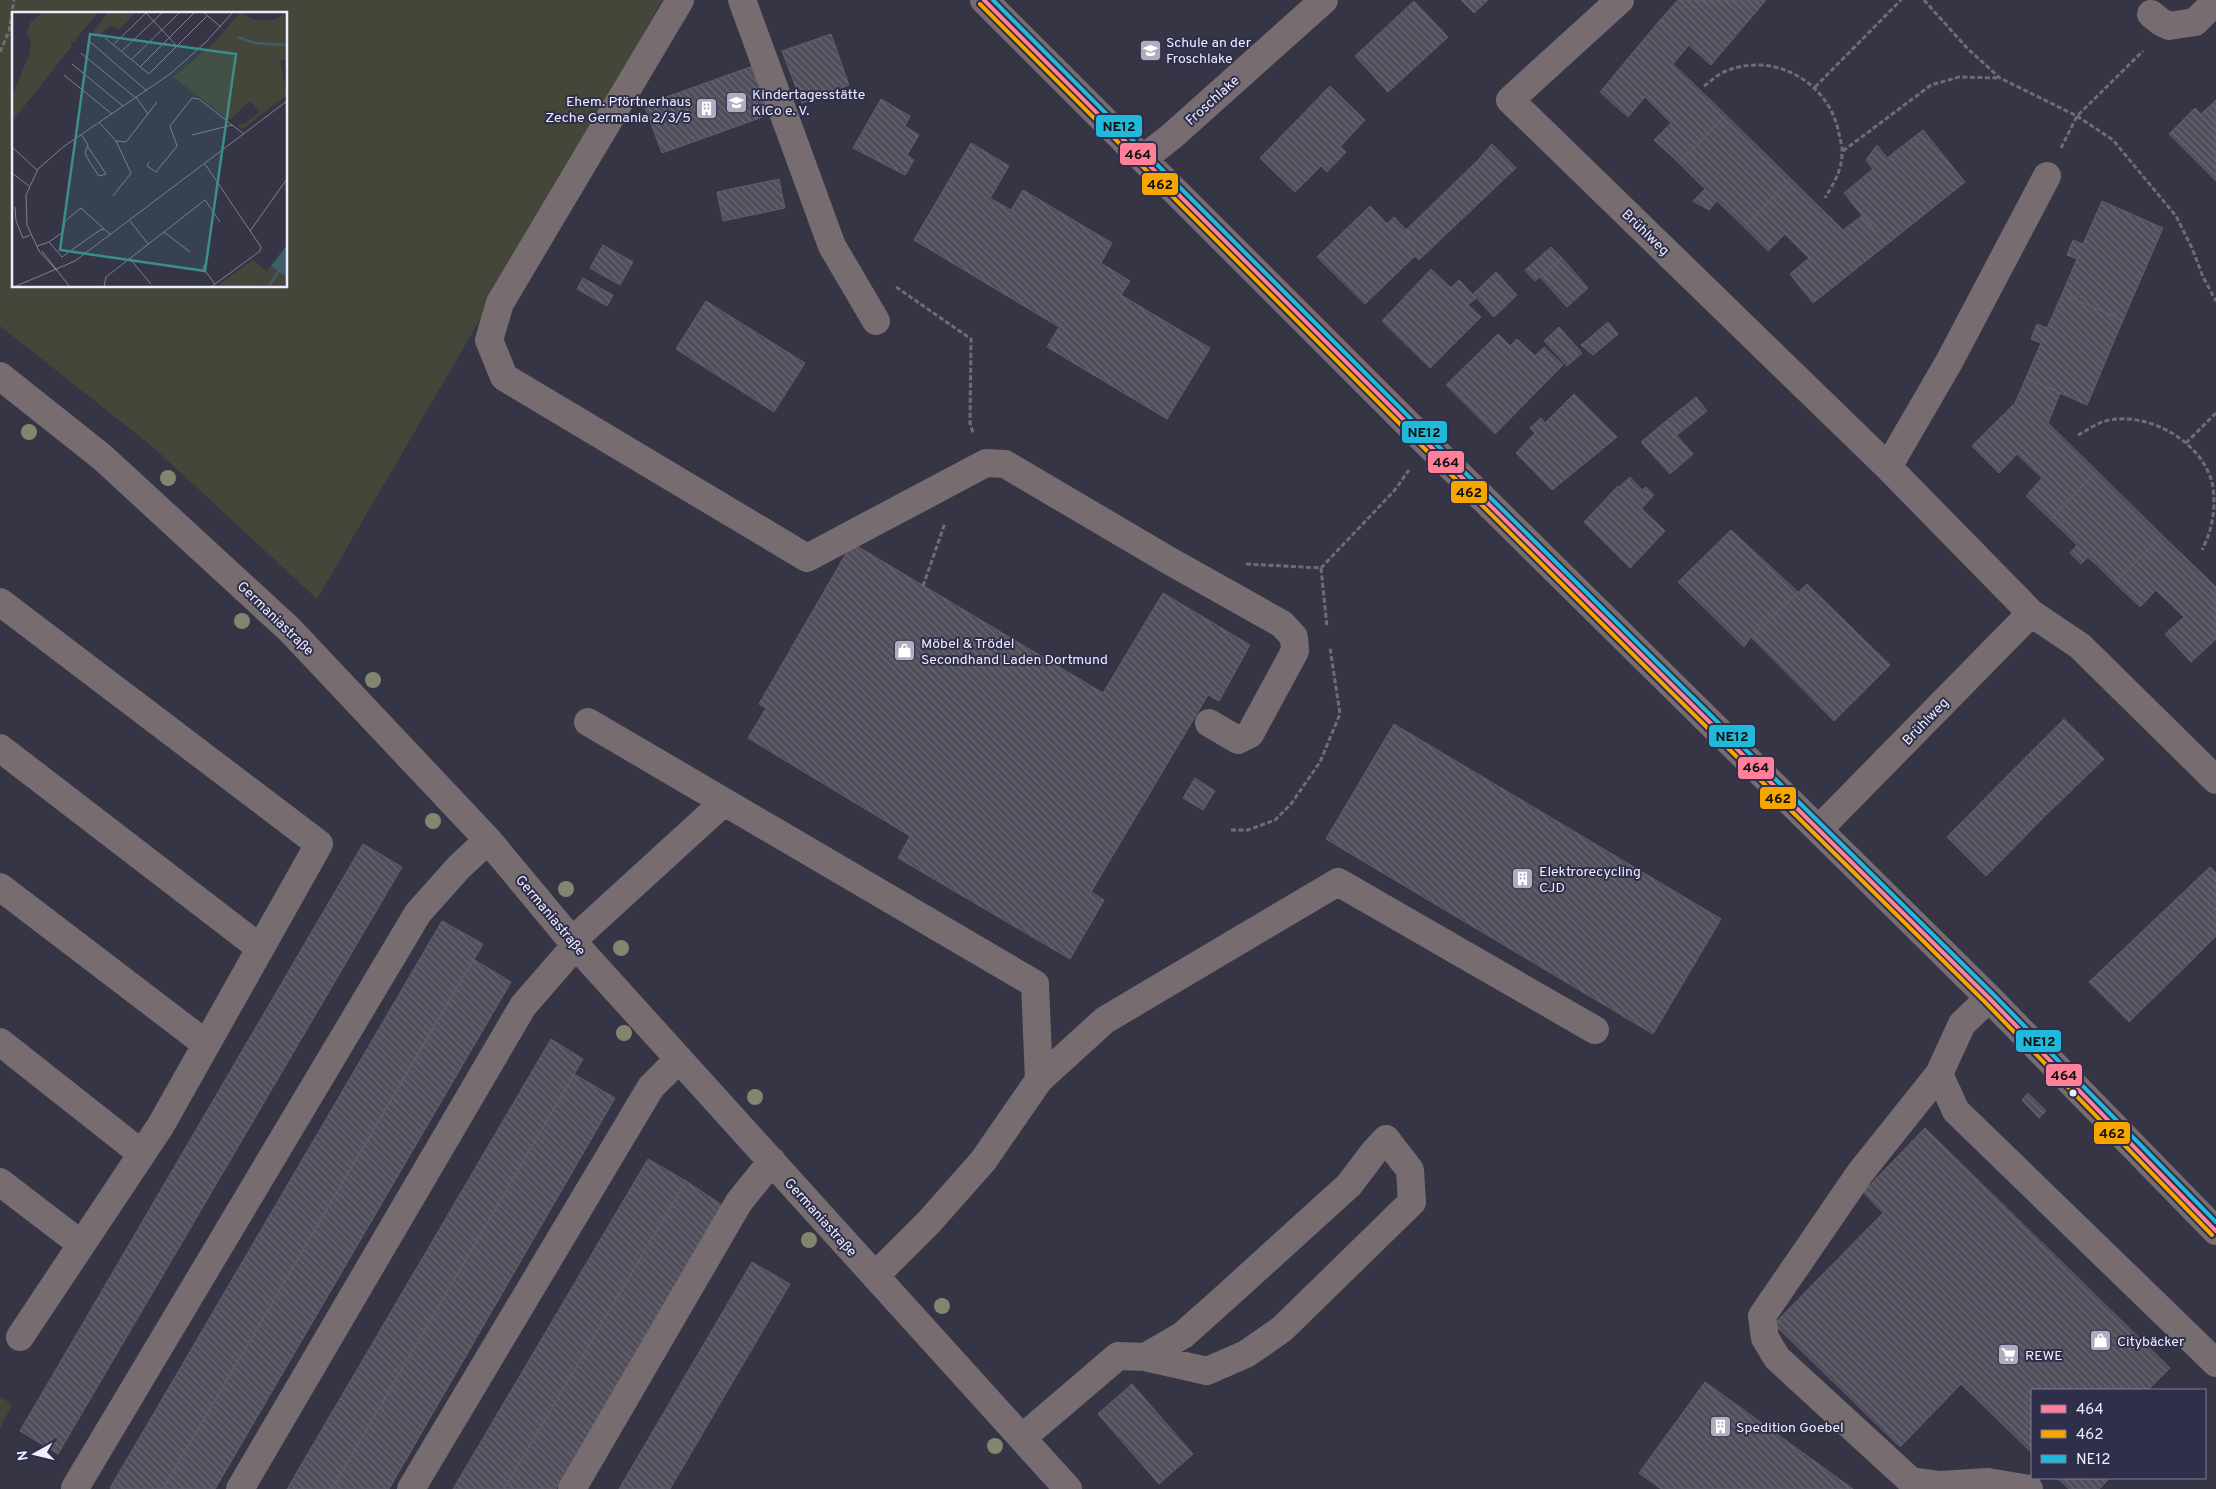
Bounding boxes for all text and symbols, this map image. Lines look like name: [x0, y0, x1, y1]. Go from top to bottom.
inset map: [12, 12, 288, 288]
place label: Schule an der Froschlake: [1166, 35, 1252, 68]
school or university icon: Schule an der Froschlake: [1138, 38, 1162, 62]
street label: Froschlake: [1183, 73, 1243, 130]
place label: Kindertagesstätte KiCo e. V.: [752, 87, 865, 120]
school or university icon: Kindertagesstätte KiCo e. V.: [724, 90, 748, 114]
place label: Ehem. Pförtnerhaus Zeche Germania 2/3/5: [545, 94, 691, 127]
building icon: Ehem. Pförtnerhaus Zeche Germania 2/3/5: [695, 97, 719, 121]
line badge: NE12: [1095, 114, 1143, 138]
text: NE12: [1103, 119, 1135, 136]
line badge: 464: [1119, 142, 1157, 166]
text: 464: [1125, 147, 1151, 164]
line badge: 462: [1141, 172, 1179, 196]
text: 462: [1147, 177, 1173, 194]
street label: Brühlweg: [1618, 206, 1672, 260]
line badge: NE12: [1401, 420, 1448, 444]
text: NE12: [1408, 425, 1440, 442]
line badge: 464: [1427, 450, 1465, 474]
text: 464: [1433, 455, 1459, 472]
line badge: 462: [1450, 480, 1488, 504]
text: 462: [1456, 485, 1482, 502]
street label: Germaniastraße: [233, 578, 317, 660]
place label: Möbel & Trödel Secondhand Laden Dortmund: [921, 636, 1108, 669]
shop icon: Möbel & Trödel Secondhand Laden Dortmund: [893, 639, 917, 663]
street label: Brühlweg: [1899, 695, 1953, 749]
line badge: NE12: [1708, 724, 1756, 748]
text: NE12: [1716, 729, 1748, 746]
line badge: 464: [1737, 756, 1775, 780]
text: 464: [1743, 760, 1769, 777]
line badge: 462: [1759, 786, 1797, 810]
text: 462: [1765, 791, 1791, 808]
place label: Elektrorecycling CJD: [1539, 864, 1641, 897]
building icon: Elektrorecycling CJD: [1511, 867, 1535, 891]
street label: Germaniastraße: [511, 872, 588, 960]
line badge: NE12: [2015, 1029, 2062, 1053]
text: NE12: [2023, 1034, 2055, 1051]
line badge: 464: [2045, 1063, 2083, 1087]
text: 464: [2051, 1068, 2077, 1085]
unlabelled marker: [2068, 1088, 2078, 1098]
line badge: 462: [2093, 1121, 2131, 1145]
text: 462: [2099, 1126, 2125, 1143]
street label: Germaniastraße: [780, 1175, 860, 1261]
shop icon: Citybäcker: [2089, 1329, 2113, 1353]
place label: Citybäcker: [2117, 1334, 2185, 1351]
supermarket icon: REWE: [1997, 1343, 2021, 1367]
place label: REWE: [2025, 1348, 2063, 1365]
legend: [2031, 1389, 2206, 1479]
text: 464: [2076, 1401, 2104, 1420]
building icon: Spedition Goebel: [1708, 1415, 1732, 1439]
place label: Spedition Goebel: [1736, 1420, 1844, 1437]
text: 462: [2076, 1426, 2103, 1445]
north arrow: [10, 1429, 60, 1479]
text: N: [14, 1449, 33, 1462]
text: NE12: [2076, 1451, 2110, 1470]

